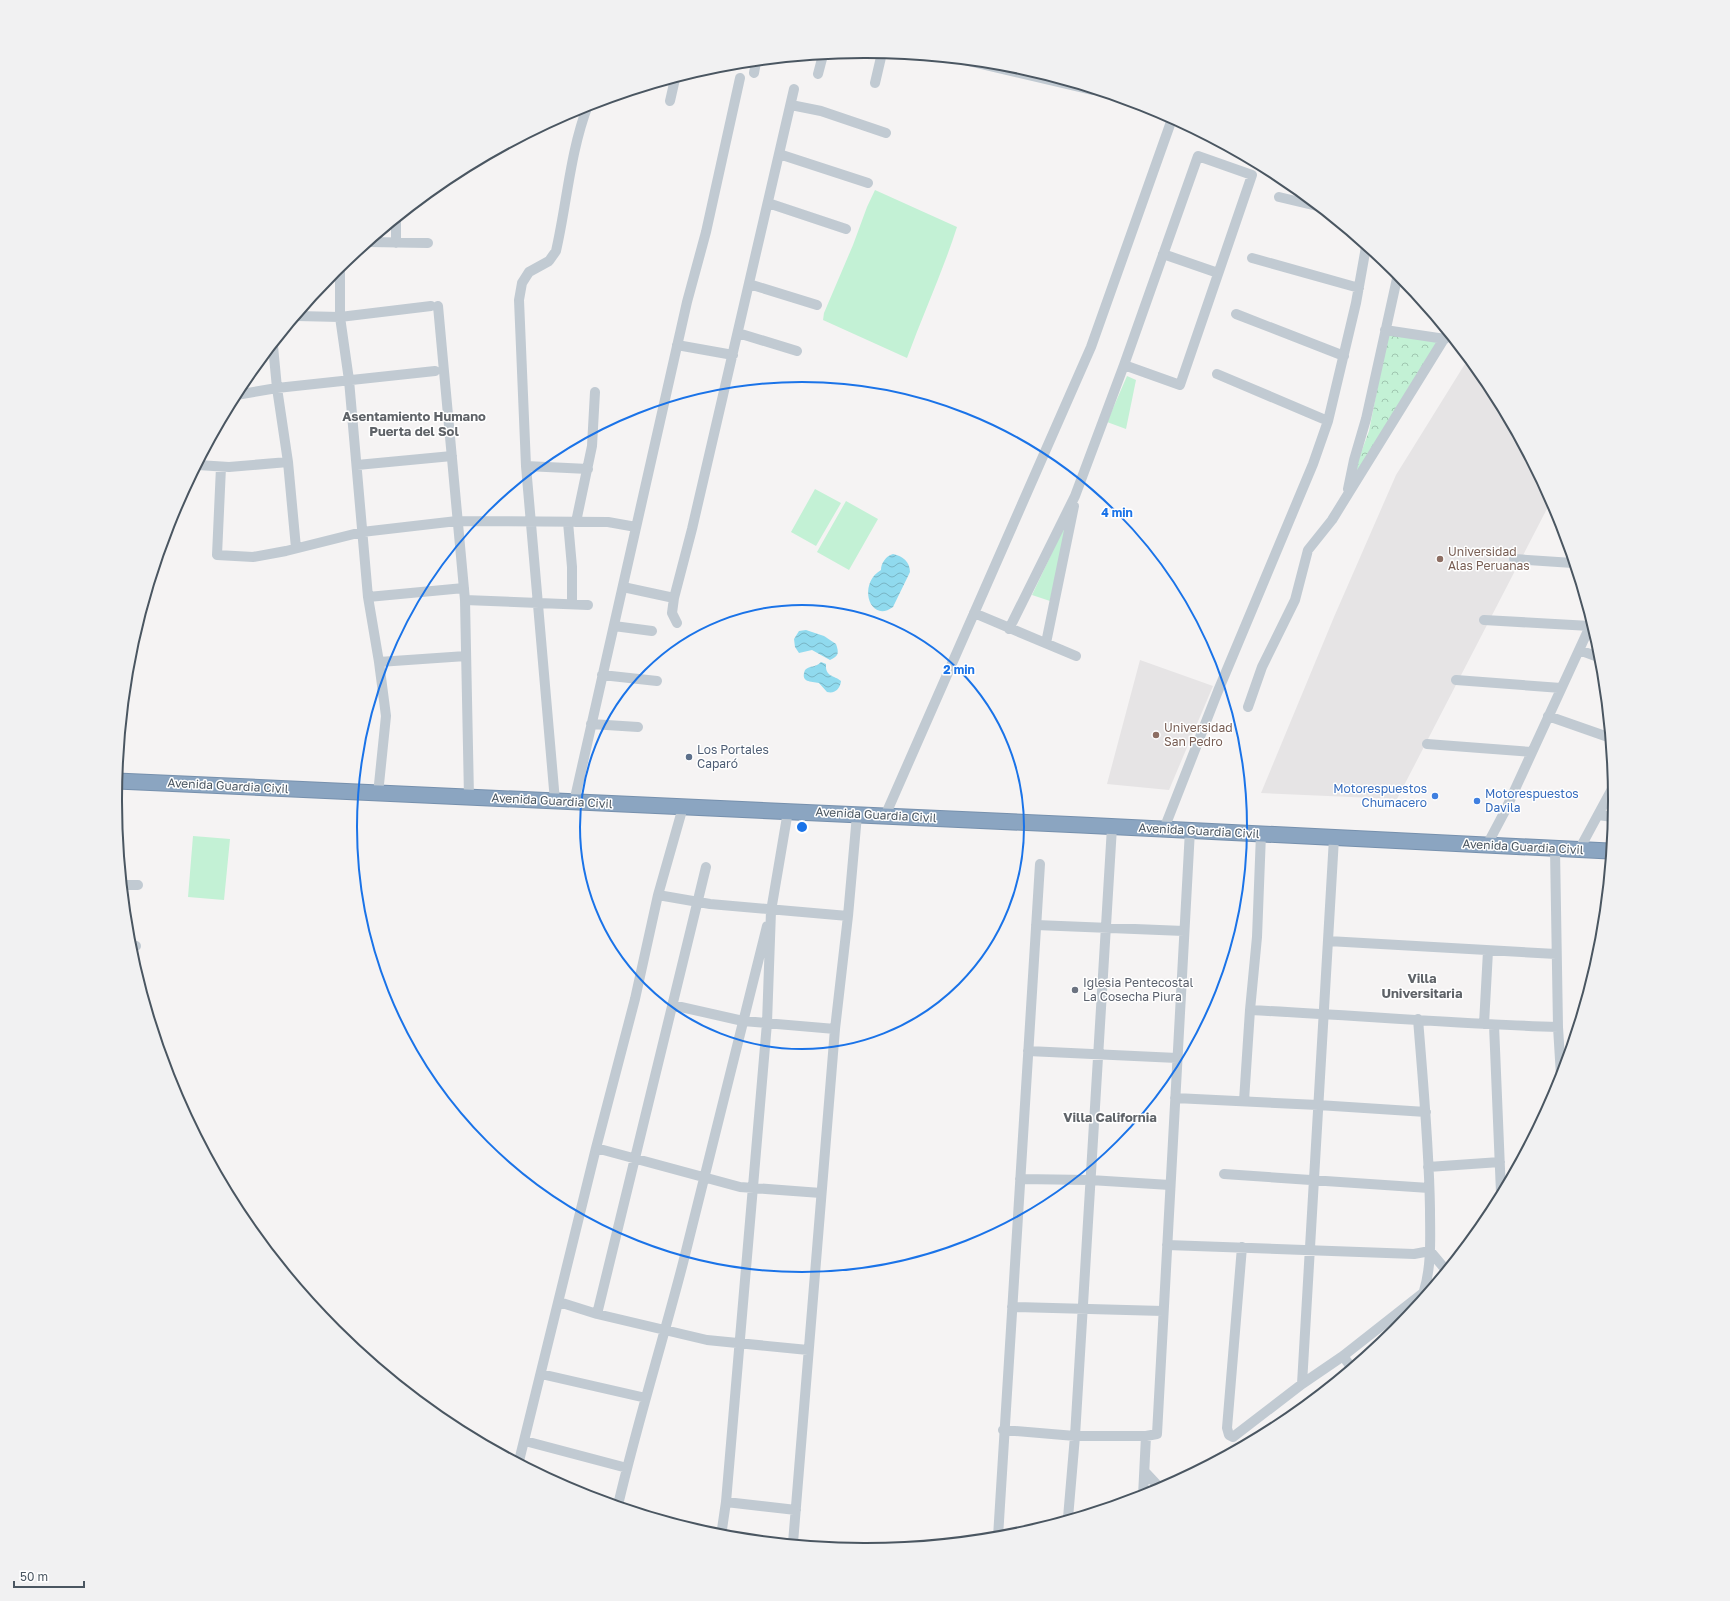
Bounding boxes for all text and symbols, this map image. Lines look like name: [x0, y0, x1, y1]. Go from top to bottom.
district label: Asentamiento Humano Puerta del Sol: [342, 408, 486, 439]
text: 4 min: [1101, 505, 1133, 520]
place label: Universidad Alas Peruanas: [1448, 544, 1530, 573]
marker: Universidad Alas Peruanas: [1435, 554, 1445, 564]
text: 2 min: [943, 662, 975, 677]
place label: Universidad San Pedro: [1164, 720, 1233, 749]
marker: Universidad San Pedro: [1151, 730, 1161, 740]
place label: Los Portales Caparó: [697, 742, 769, 771]
marker: Los Portales Caparó: [684, 752, 694, 762]
street label: Avenida Guardia Civil: [167, 775, 289, 796]
place label: Motorespuestos Chumacero: [1333, 781, 1427, 810]
place label: Motorespuestos Davila: [1485, 786, 1579, 815]
street label: Avenida Guardia Civil: [491, 790, 613, 811]
marker: Motorespuestos Chumacero: [1430, 791, 1440, 801]
marker: Motorespuestos Davila: [1472, 796, 1482, 806]
street label: Avenida Guardia Civil: [815, 804, 937, 825]
centre of rings: [795, 820, 809, 834]
street label: Avenida Guardia Civil: [1138, 820, 1260, 841]
street label: Avenida Guardia Civil: [1462, 836, 1584, 857]
district label: Villa Universitaria: [1382, 970, 1463, 1001]
place label: Iglesia Pentecostal La Cosecha Piura: [1083, 975, 1194, 1004]
marker: Iglesia Pentecostal La Cosecha Piura: [1070, 985, 1080, 995]
district label: Villa California: [1063, 1109, 1157, 1125]
scale bar: [14, 1563, 84, 1589]
text: 50 m: [20, 1569, 48, 1584]

